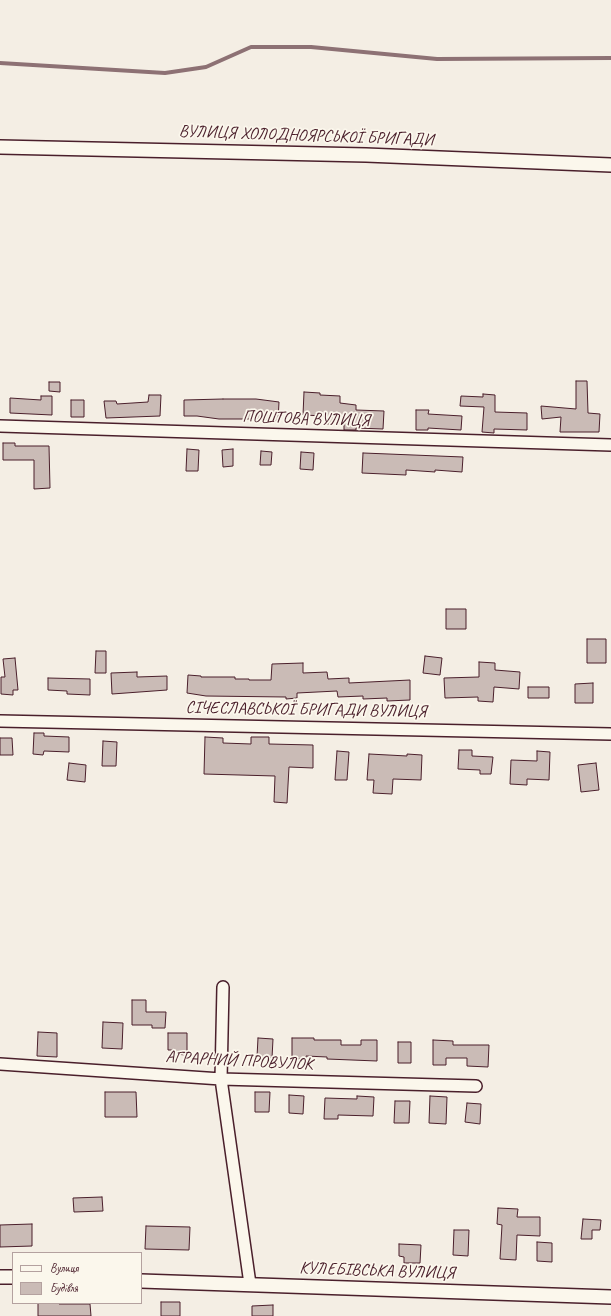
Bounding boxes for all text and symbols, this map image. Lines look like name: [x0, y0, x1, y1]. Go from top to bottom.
street label: ВУЛИЦЯ ХОЛОДНОЯРСЬКОЇ БРИГАДИ: [178, 121, 434, 151]
street label: ПОШТОВА ВУЛИЦЯ: [242, 407, 370, 431]
street label: СІЧЕСЛАВСЬКОЇ БРИГАДИ ВУЛИЦЯ: [185, 698, 427, 722]
street label: АГРАРНИЙ ПРОВУЛОК: [165, 1047, 313, 1075]
legend: [12, 1252, 142, 1304]
street label: КУЛЕБІВСЬКА ВУЛИЦЯ: [299, 1258, 455, 1284]
text: Вулиця: [50, 1260, 78, 1276]
text: Будівля: [50, 1280, 78, 1296]

